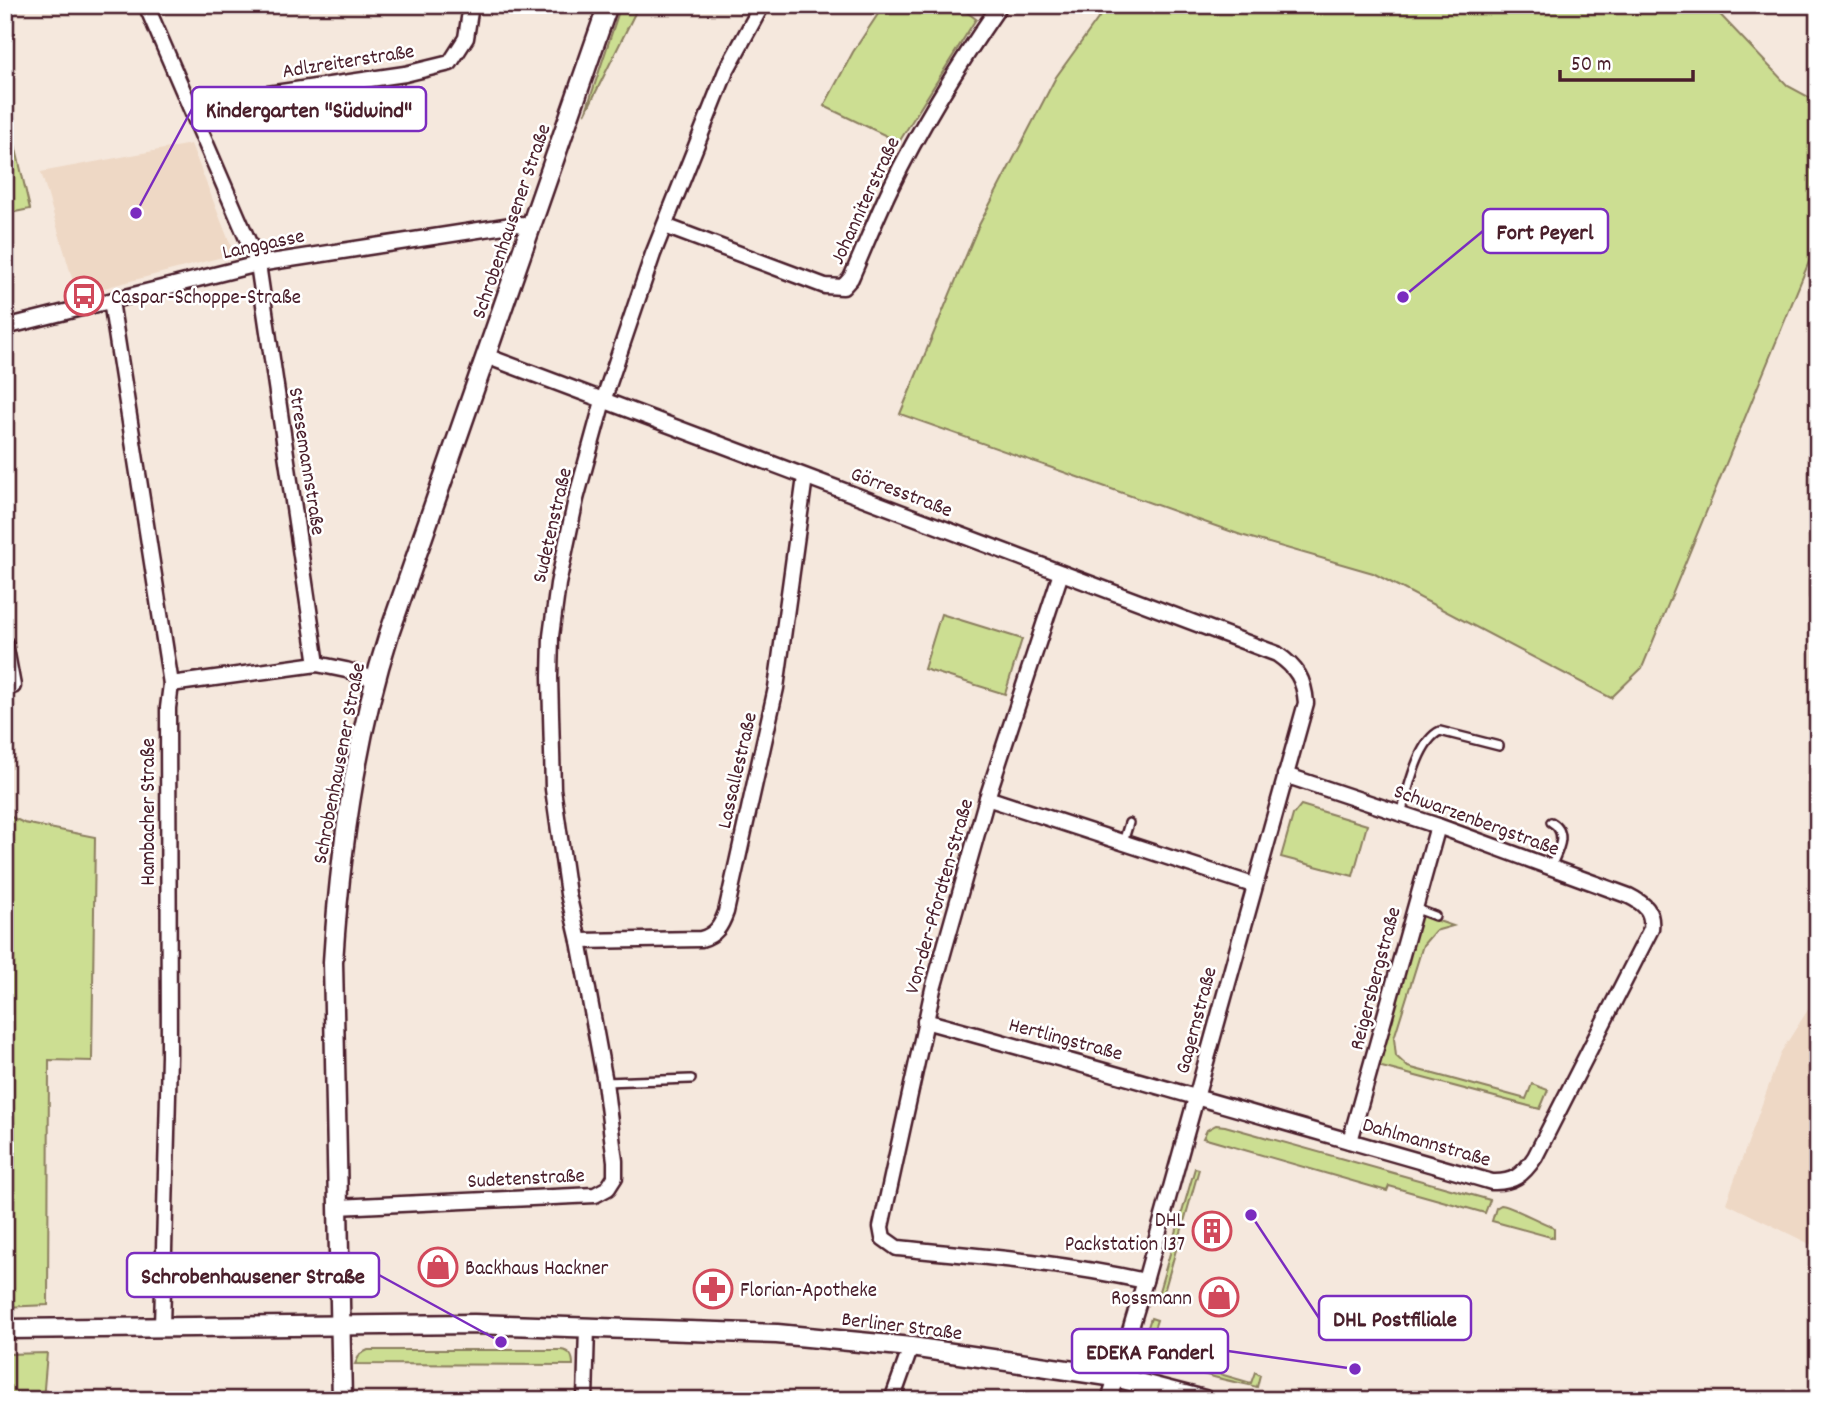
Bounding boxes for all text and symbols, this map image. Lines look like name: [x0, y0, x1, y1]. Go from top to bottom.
street label: Adlzreiterstraße: [280, 38, 417, 88]
scale bar: [1560, 38, 1694, 82]
text: 50 m: [1571, 51, 1611, 81]
callout: Kindergarten "Südwind": [192, 87, 426, 131]
text: Kindergarten "Südwind": [206, 96, 412, 129]
street label: Schrobenhausener Straße: [465, 120, 560, 324]
street label: Johanniterstraße: [824, 132, 909, 270]
callout: Fort Peyerl: [1483, 209, 1608, 253]
text: Fort Peyerl: [1497, 218, 1594, 251]
street label: Langgasse: [220, 223, 307, 269]
bus stop icon: Caspar-Schoppe-Straße: [63, 275, 105, 317]
place label: Caspar-Schoppe-Straße: [111, 284, 301, 314]
street label: Stresemannstraße: [279, 385, 332, 538]
street label: Görresstraße: [846, 461, 956, 527]
street label: Sudetenstraße: [526, 465, 582, 586]
street label: Schrobenhausener Straße: [307, 660, 375, 867]
street label: Lassallestraße: [711, 709, 767, 832]
street label: Hambacher Straße: [135, 738, 165, 886]
street label: Schwarzenbergstraße: [1389, 778, 1563, 866]
street label: Von-der-Pfordten-Straße: [899, 796, 983, 998]
street label: Reigersbergstraße: [1343, 904, 1410, 1054]
street label: Gagernstraße: [1169, 964, 1227, 1078]
street label: Hertlingstraße: [1005, 1011, 1125, 1070]
street label: Dahlmannstraße: [1358, 1111, 1494, 1177]
street label: Sudetenstraße: [467, 1162, 586, 1198]
place label: DHL Packstation 137: [1065, 1207, 1185, 1261]
building icon: DHL Packstation 137: [1191, 1210, 1233, 1252]
shop icon: Backhaus Hackner: [417, 1246, 459, 1288]
callout: Schrobenhausener Straße: [127, 1253, 379, 1297]
place label: Backhaus Hackner: [465, 1255, 609, 1285]
text: Schrobenhausener Straße: [141, 1262, 365, 1295]
pharmacy icon: Florian-Apotheke: [692, 1268, 734, 1310]
shop icon: Rossmann: [1198, 1276, 1240, 1318]
place label: Florian-Apotheke: [740, 1277, 877, 1307]
place label: Rossmann: [1111, 1285, 1192, 1315]
callout: DHL Postfiliale: [1319, 1296, 1471, 1340]
text: DHL Postfiliale: [1333, 1305, 1457, 1338]
street label: Berliner Straße: [840, 1306, 964, 1350]
callout: EDEKA Fanderl: [1072, 1329, 1228, 1373]
text: EDEKA Fanderl: [1086, 1338, 1214, 1371]

